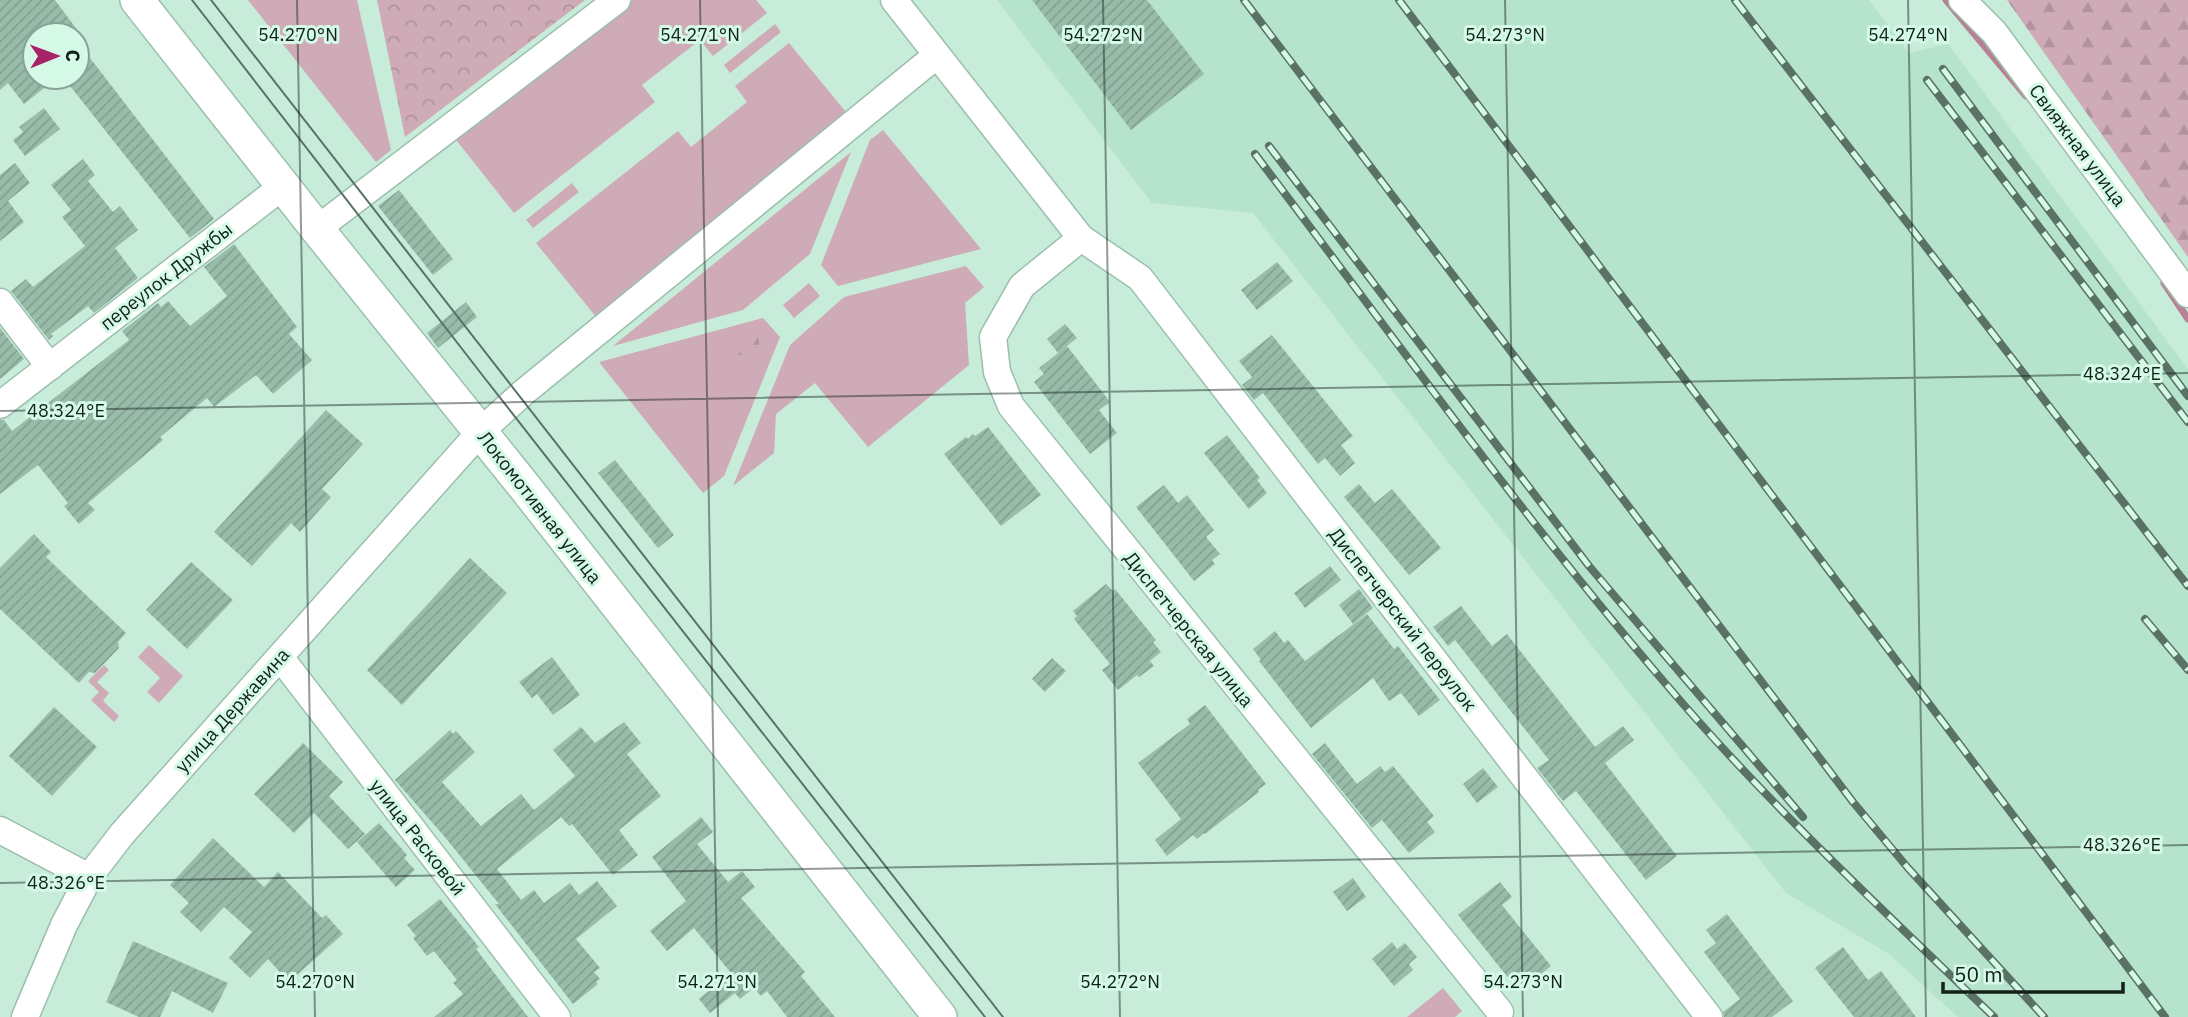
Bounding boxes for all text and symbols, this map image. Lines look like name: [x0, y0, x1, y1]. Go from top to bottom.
north arrow: [21, 21, 91, 91]
text: 54.270°N: [258, 23, 338, 46]
text: 54.271°N: [660, 23, 740, 46]
text: 54.272°N: [1063, 23, 1143, 46]
text: 54.273°N: [1465, 23, 1545, 46]
text: 54.274°N: [1868, 23, 1948, 46]
text: С: [61, 49, 85, 62]
street label: Свияжная улица: [2024, 79, 2132, 211]
street label: переулок Дружбы: [95, 217, 237, 335]
text: 48.324°E: [2083, 362, 2161, 385]
text: 48.324°E: [27, 399, 105, 422]
street label: Локомотивная улица: [473, 426, 607, 588]
street label: Диспетчерский переулок: [1324, 522, 1482, 716]
street label: Диспетчерская улица: [1119, 546, 1259, 712]
street label: улица Державина: [170, 643, 294, 777]
street label: улица Расковой: [365, 774, 471, 900]
text: 48.326°E: [2083, 833, 2161, 856]
text: 48.326°E: [27, 871, 105, 894]
scale bar: [1943, 950, 2123, 994]
text: 50 m: [1954, 960, 2003, 988]
text: 54.270°N: [275, 970, 355, 993]
text: 54.271°N: [677, 970, 757, 993]
text: 54.272°N: [1080, 970, 1160, 993]
text: 54.273°N: [1483, 970, 1563, 993]

